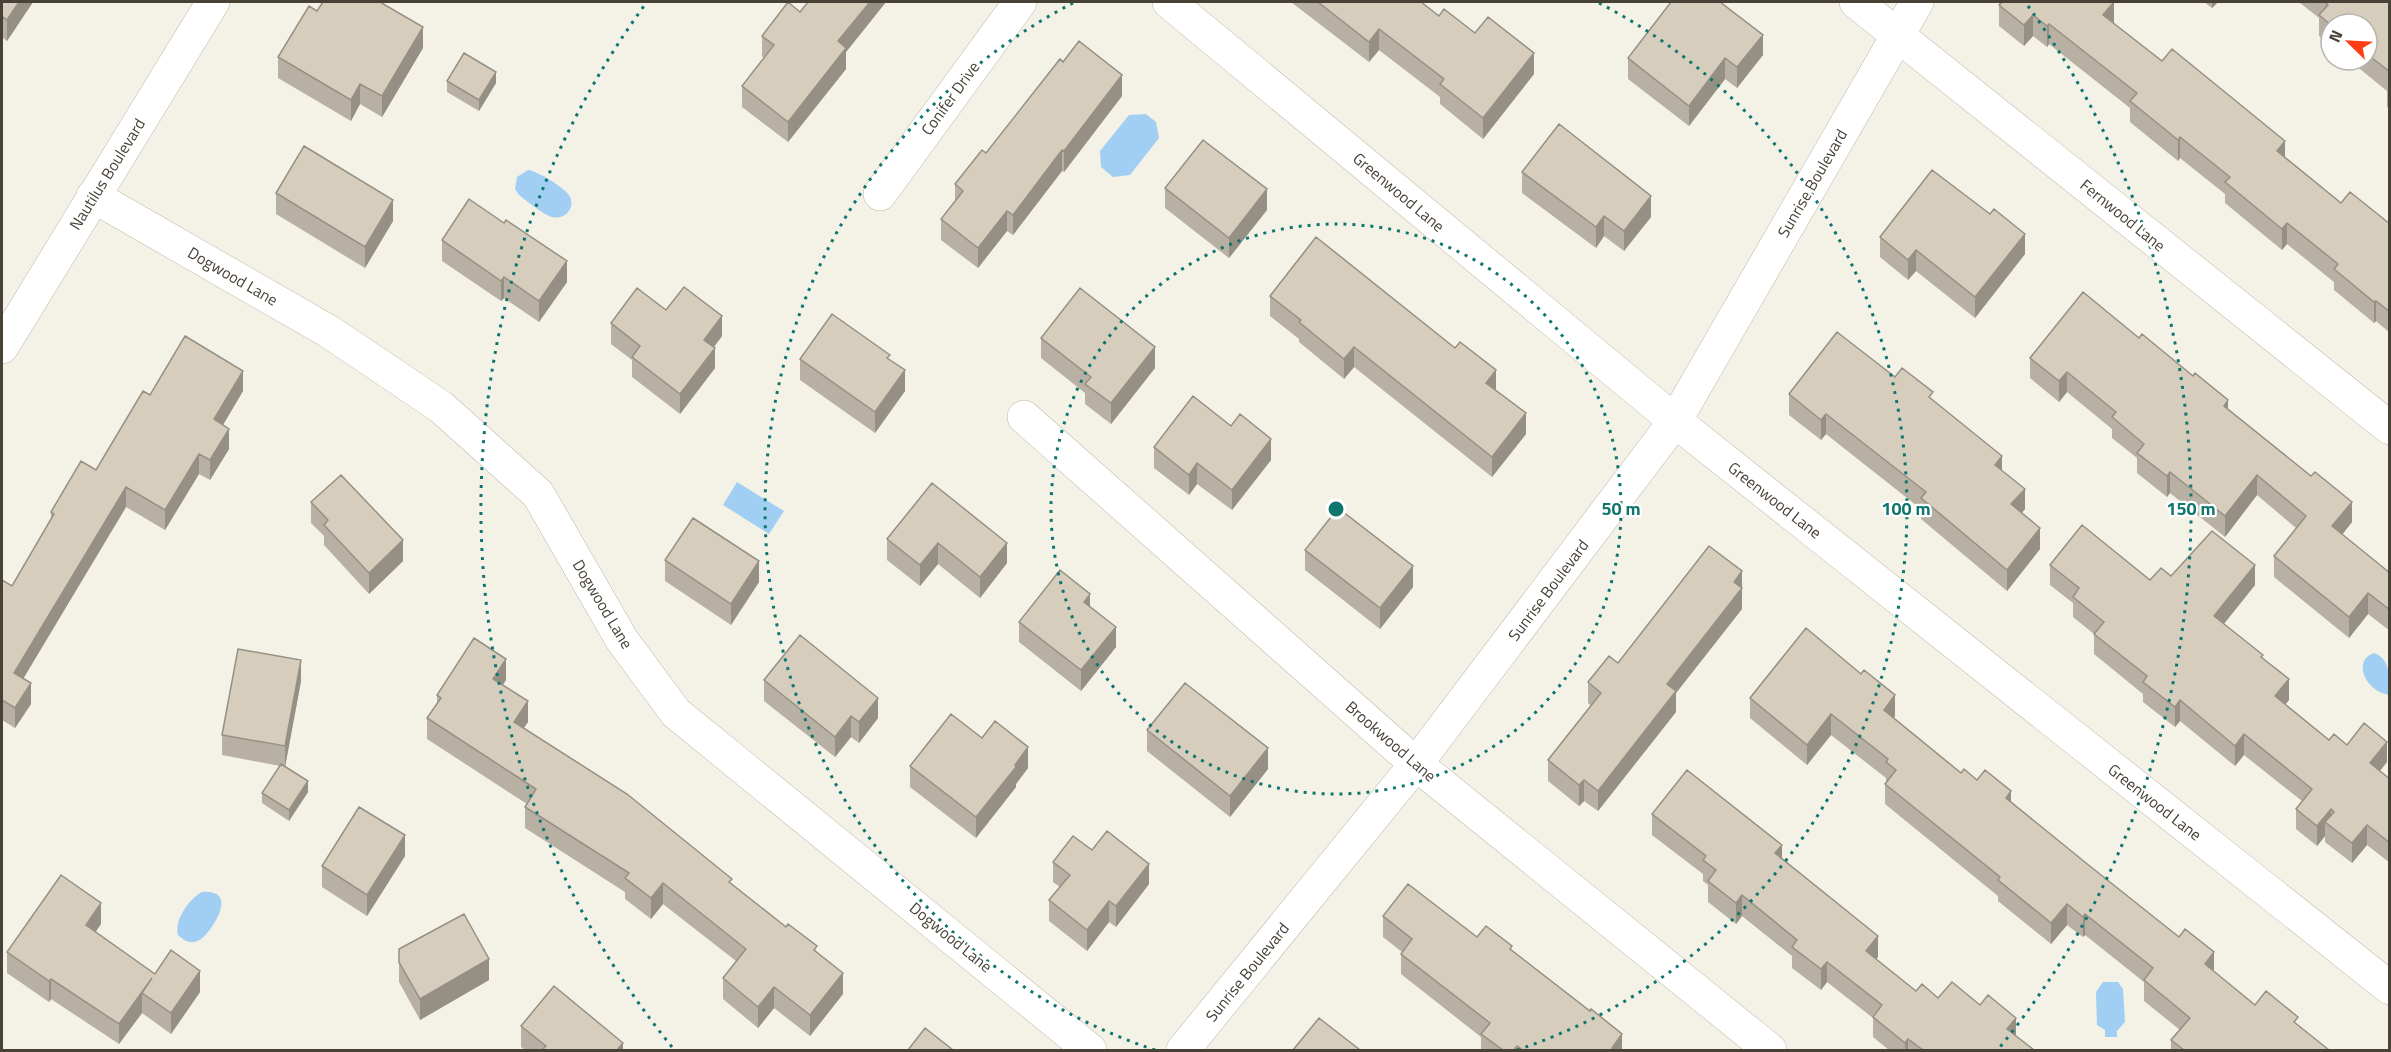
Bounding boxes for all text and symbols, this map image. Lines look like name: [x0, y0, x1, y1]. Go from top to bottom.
north arrow: [2319, 12, 2379, 72]
text: N: [2322, 26, 2349, 46]
street label: Conifer Drive: [915, 56, 985, 140]
street label: Nautilus Boulevard: [63, 114, 151, 234]
street label: Sunrise Boulevard: [1771, 124, 1853, 242]
street label: Greenwood Lane: [1348, 146, 1450, 238]
street label: Fernwood Lane: [2075, 173, 2171, 257]
street label: Dogwood Lane: [184, 241, 282, 311]
street label: Greenwood Lane: [1723, 456, 1827, 544]
text: 50 m: [1601, 495, 1641, 522]
text: 100 m: [1881, 495, 1931, 522]
text: 150 m: [2166, 495, 2216, 522]
centre of rings: [1326, 499, 1346, 519]
street label: Sunrise Boulevard: [1502, 534, 1594, 646]
street label: Dogwood Lane: [567, 555, 639, 653]
street label: Brookwood Lane: [1340, 695, 1442, 787]
street label: Greenwood Lane: [2103, 758, 2207, 846]
street label: Dogwood Lane: [904, 896, 998, 978]
street label: Sunrise Boulevard: [1199, 917, 1295, 1027]

